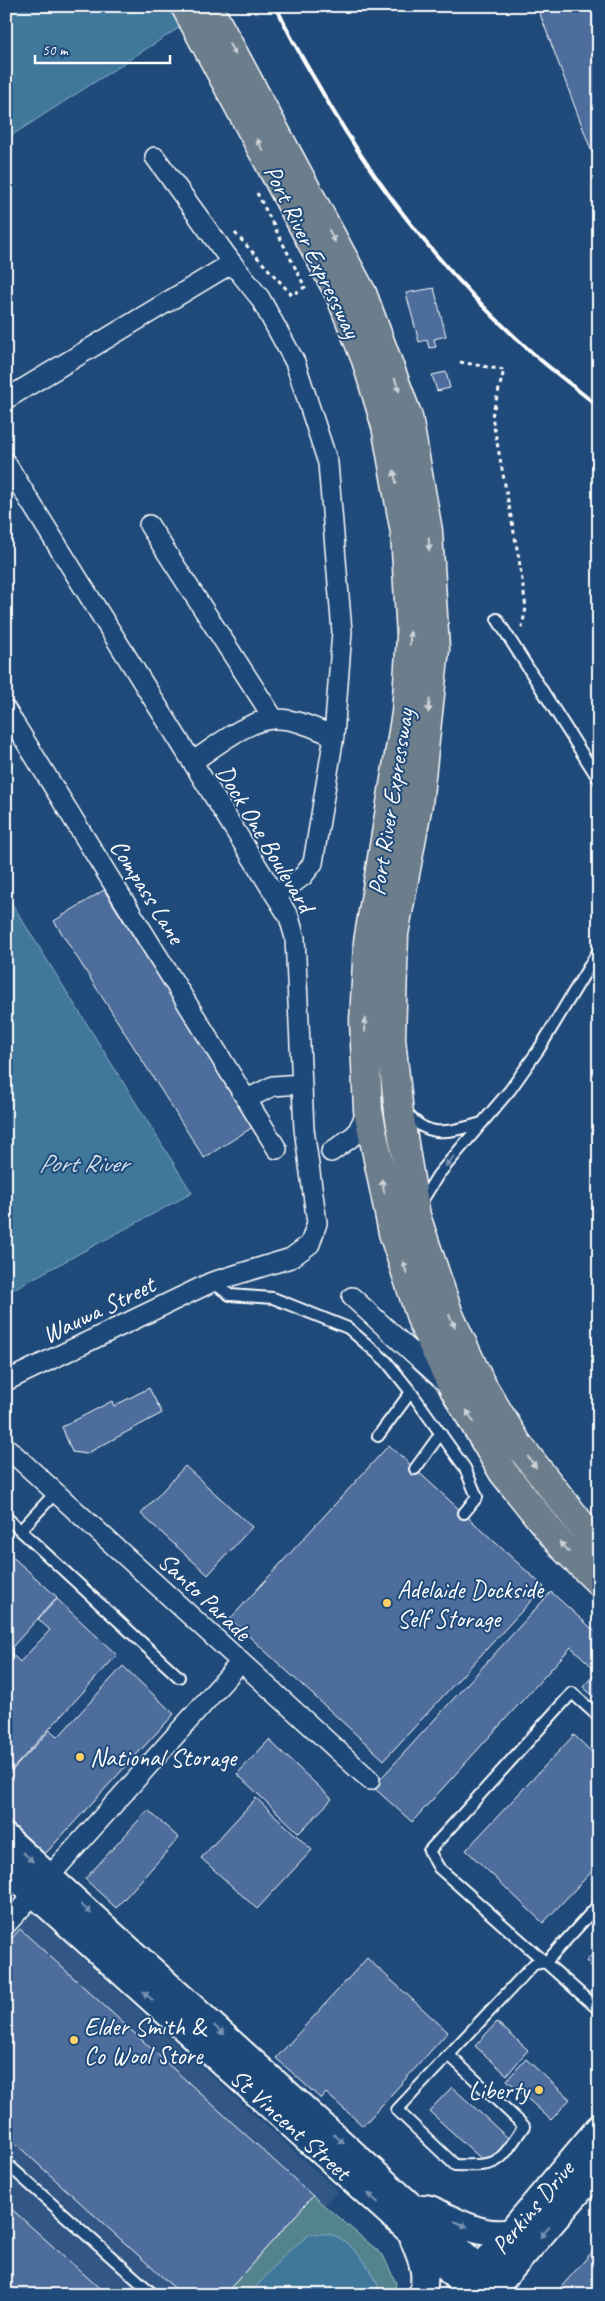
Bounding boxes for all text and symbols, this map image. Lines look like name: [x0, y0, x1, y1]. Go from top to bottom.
scale bar: [35, 32, 170, 64]
text: 50 m: [42, 41, 69, 60]
one-way arrow: [227, 42, 236, 56]
one-way arrow: [256, 137, 264, 152]
street label: Port River Expressway: [256, 160, 368, 344]
one-way arrow: [328, 229, 336, 243]
one-way arrow: [393, 378, 401, 393]
one-way arrow: [390, 468, 398, 484]
one-way arrow: [426, 536, 434, 552]
one-way arrow: [407, 630, 415, 646]
one-way arrow: [425, 698, 433, 714]
street label: Port River Expressway: [360, 705, 422, 898]
street label: Dock One Boulevard: [209, 759, 324, 922]
street label: Compass Lane: [102, 833, 193, 951]
one-way arrow: [360, 1016, 368, 1032]
water label: Port River: [39, 1147, 132, 1180]
one-way arrow: [445, 1154, 456, 1167]
one-way arrow: [379, 1177, 387, 1193]
one-way arrow: [400, 1260, 408, 1275]
street label: Wauwa Street: [37, 1268, 162, 1351]
one-way arrow: [447, 1314, 456, 1329]
one-way arrow: [465, 1410, 474, 1423]
one-way arrow: [527, 1455, 538, 1468]
one-way arrow: [559, 1541, 570, 1554]
street label: Santo Parade: [151, 1546, 259, 1649]
place label: Adelaide Dockside Self Storage: [397, 1574, 545, 1635]
marker: Adelaide Dockside Self Storage: [381, 1597, 393, 1609]
place label: National Storage: [90, 1742, 238, 1774]
marker: National Storage: [74, 1751, 86, 1763]
one-way arrow: [22, 1851, 34, 1862]
one-way arrow: [79, 1903, 91, 1915]
one-way arrow: [143, 1990, 155, 2002]
place label: Elder Smith & Co Wool Store: [84, 2011, 208, 2072]
one-way arrow: [213, 2024, 225, 2036]
marker: Elder Smith & Co Wool Store: [68, 2034, 80, 2046]
street label: St Vincent Street: [223, 2062, 360, 2189]
place label: Liberty: [469, 2075, 531, 2107]
marker: Liberty: [533, 2084, 545, 2096]
one-way arrow: [333, 2134, 346, 2145]
street label: Perkins Drive: [484, 2153, 582, 2261]
one-way arrow: [368, 2192, 380, 2204]
one-way arrow: [454, 2220, 468, 2228]
one-way arrow: [539, 2225, 550, 2238]

